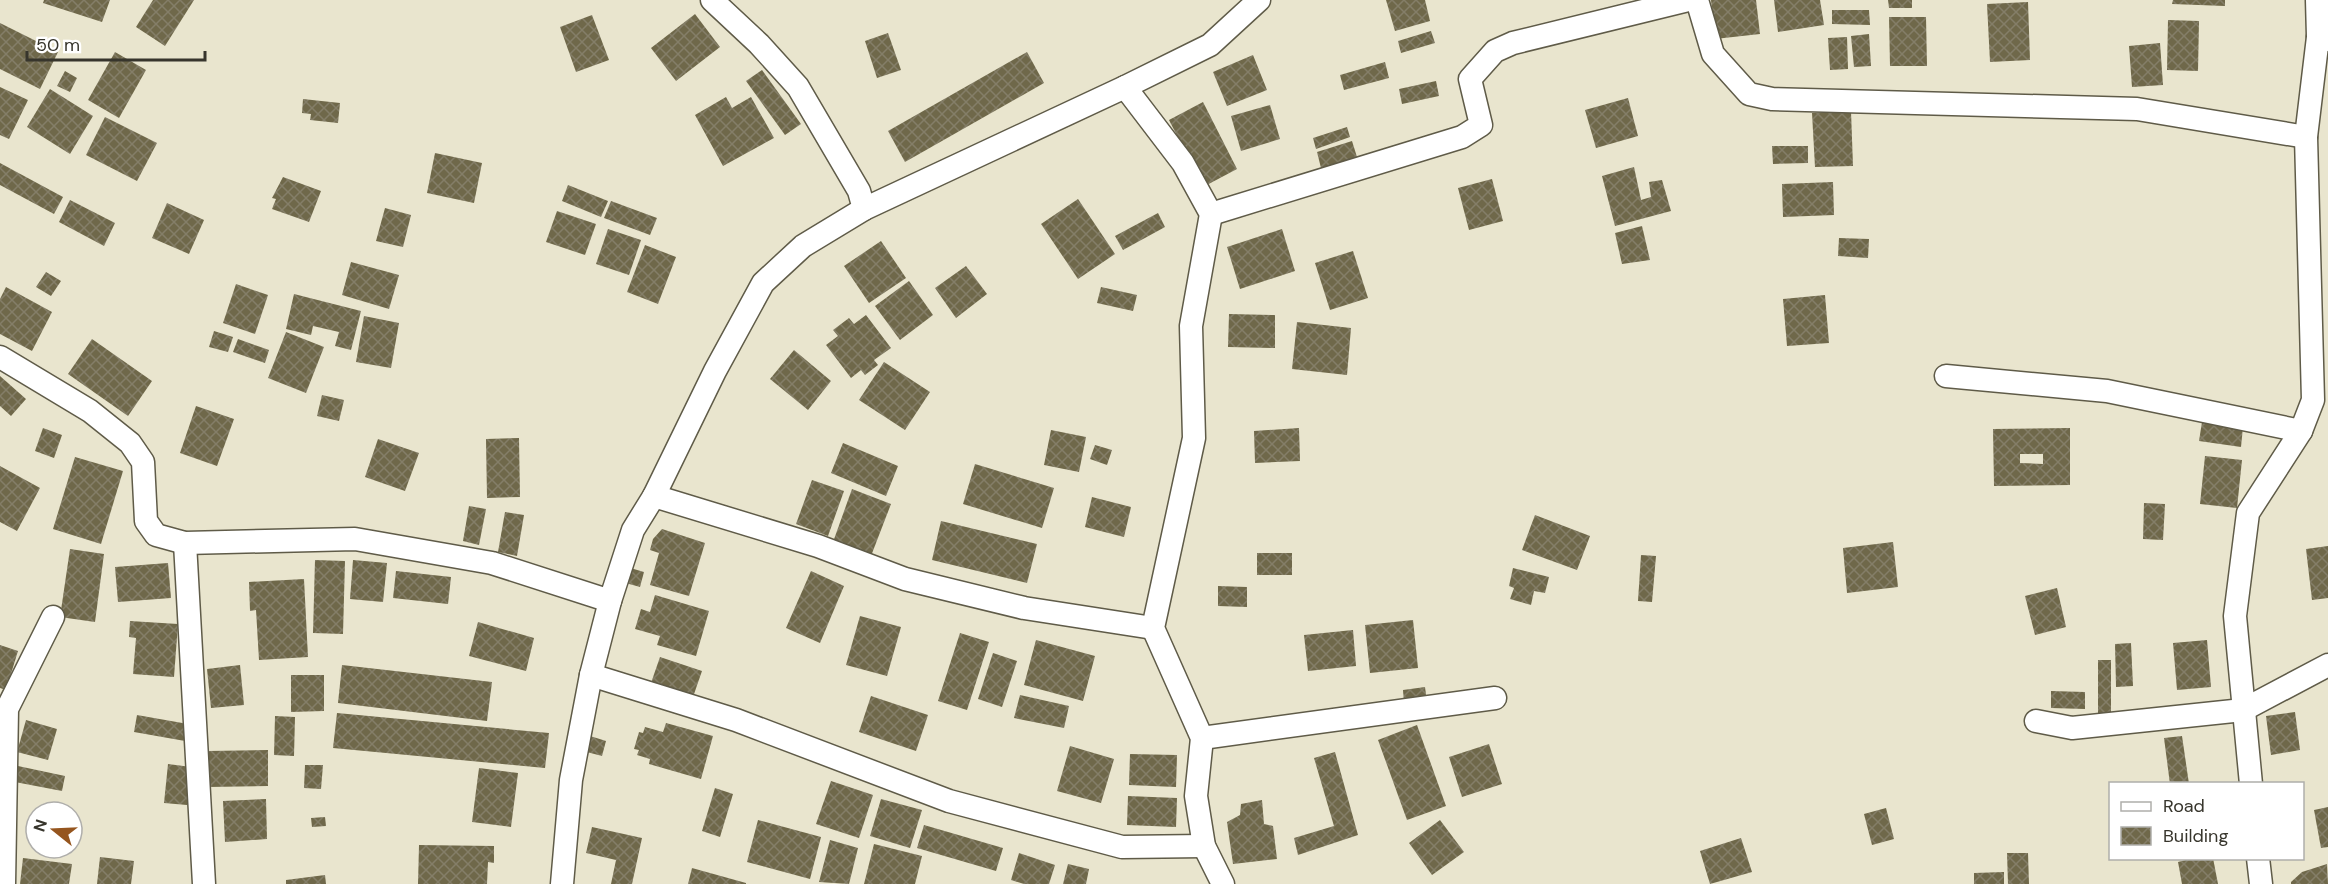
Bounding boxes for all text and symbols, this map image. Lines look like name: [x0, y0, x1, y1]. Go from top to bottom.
scale bar: [27, 24, 206, 62]
text: 50 m: [36, 33, 80, 57]
legend: [2109, 782, 2304, 860]
text: Road: [2163, 794, 2205, 818]
north arrow: [24, 800, 84, 860]
text: N: [28, 817, 52, 834]
text: Building: [2163, 824, 2228, 848]

